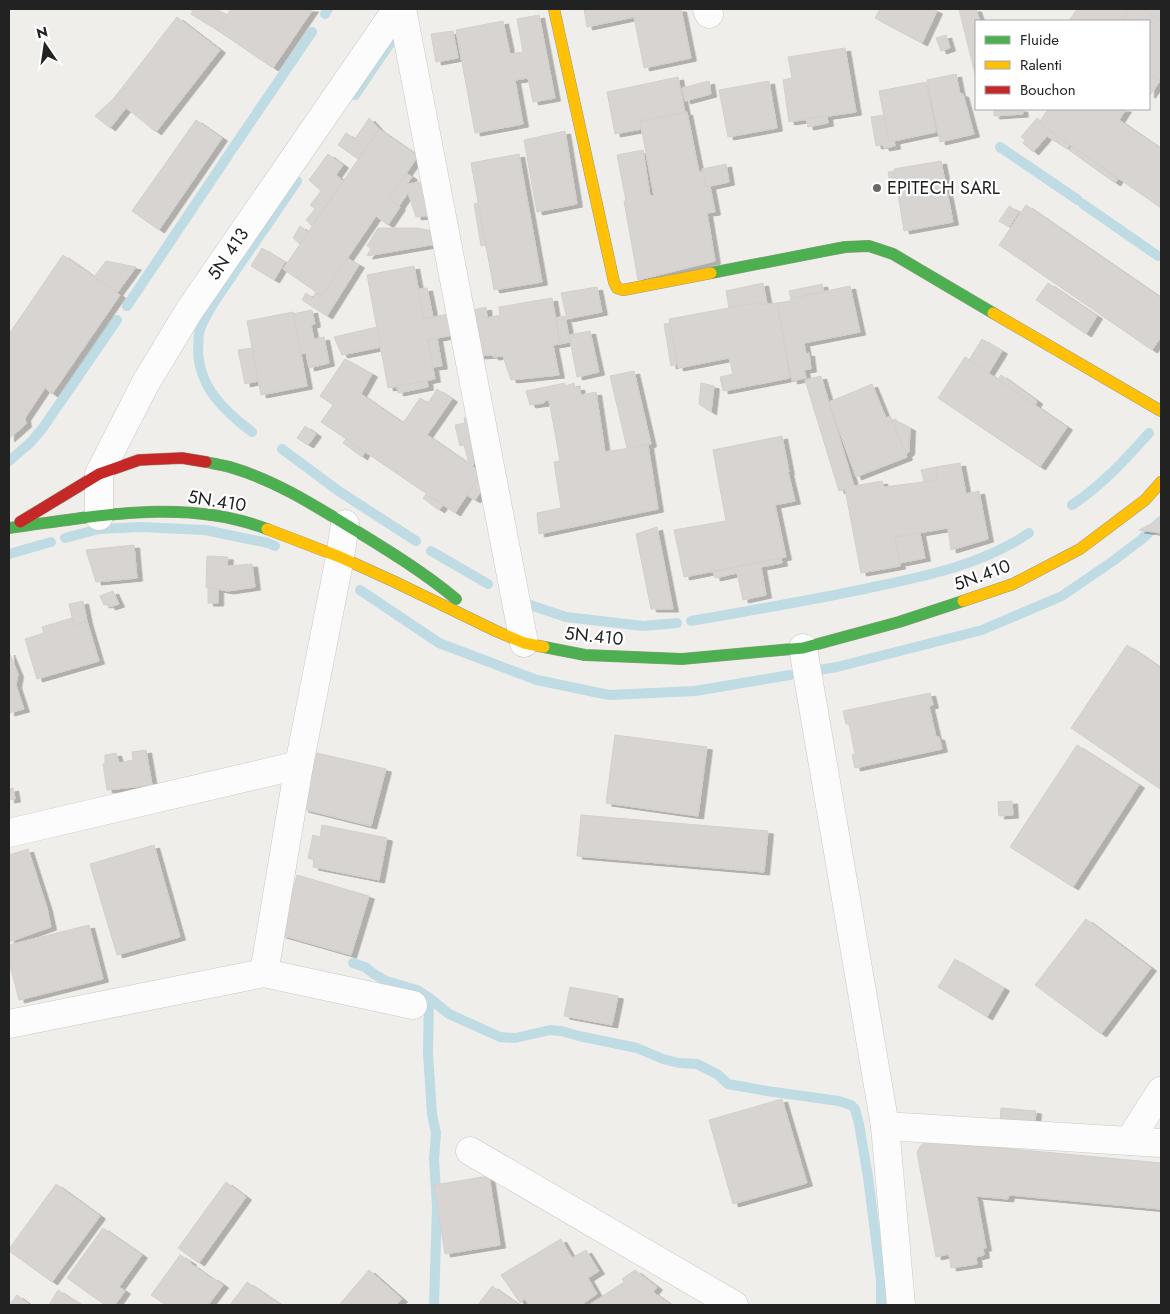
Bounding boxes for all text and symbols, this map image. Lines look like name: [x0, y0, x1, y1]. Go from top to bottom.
north arrow: [20, 20, 70, 70]
legend: [975, 20, 1150, 110]
text: N: [34, 21, 50, 43]
text: Fluide: [1020, 29, 1059, 51]
text: Ralenti: [1020, 54, 1062, 76]
text: Bouchon: [1020, 79, 1076, 101]
place label: EPITECH SARL: [887, 175, 1000, 201]
marker: EPITECH SARL: [871, 182, 883, 194]
street label: 5N 413: [201, 223, 255, 285]
street label: 5N.410: [186, 484, 248, 518]
street label: 5N.410: [950, 553, 1014, 597]
street label: 5N.410: [563, 620, 625, 652]

